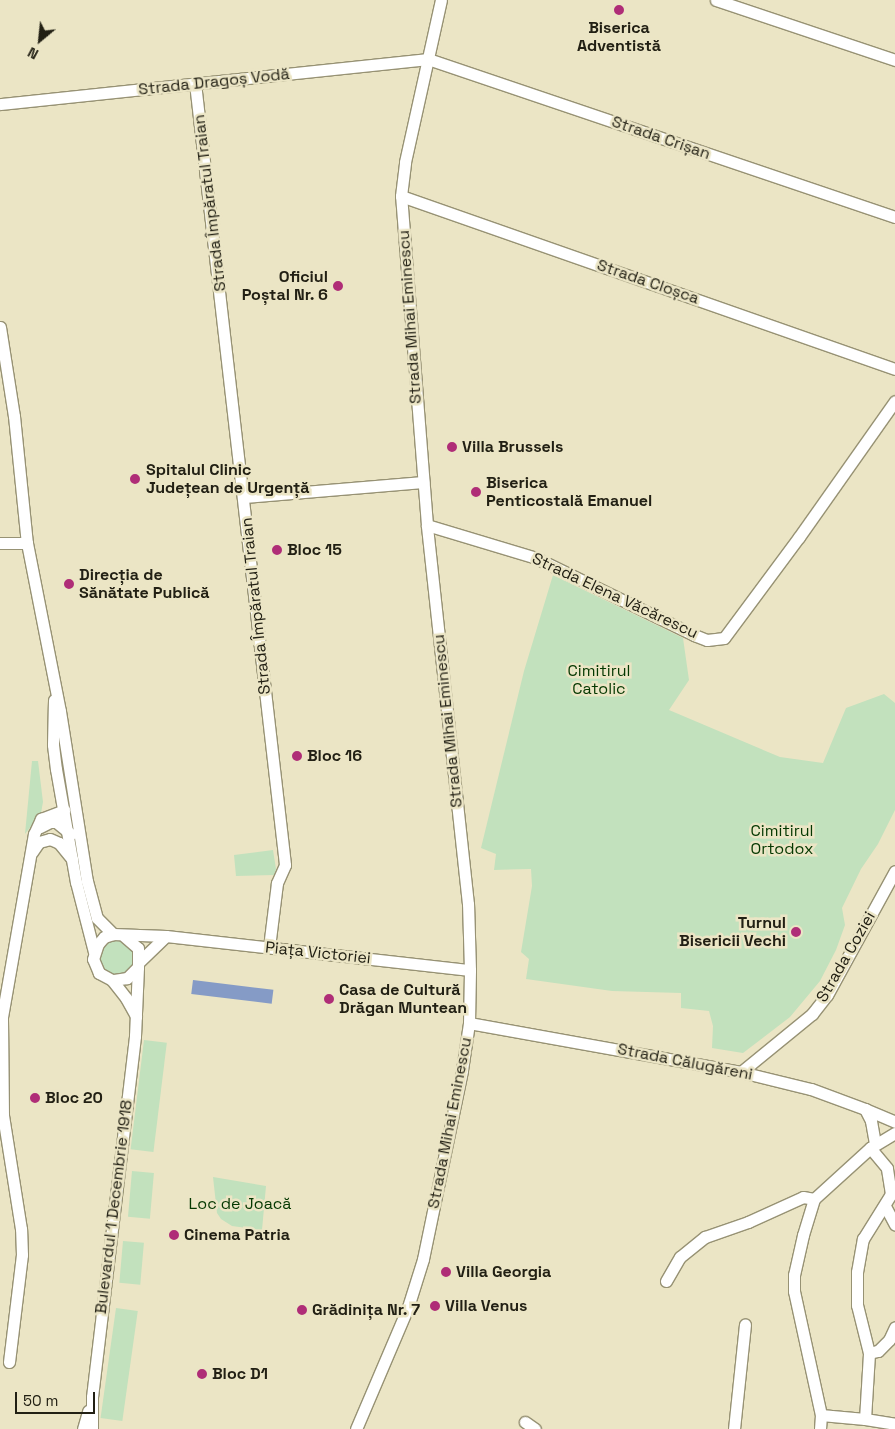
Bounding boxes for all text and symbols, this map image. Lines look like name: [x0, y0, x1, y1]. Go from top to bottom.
marker: Biserica Adventistă: [613, 4, 625, 16]
north arrow: [15, 15, 65, 65]
place label: Biserica Adventistă: [577, 18, 661, 56]
text: N: [25, 43, 41, 63]
street label: Strada Dragoș Vodă: [137, 64, 291, 100]
street label: Strada Crișan: [609, 112, 713, 164]
street label: Strada Împăratul Traian: [190, 113, 230, 293]
street label: Strada Mihai Eminescu: [394, 229, 426, 405]
street label: Strada Cloșca: [594, 256, 702, 308]
place label: Oficiul Poștal Nr. 6: [241, 267, 328, 305]
marker: Oficiul Poștal Nr. 6: [332, 280, 344, 292]
place label: Villa Brussels: [462, 437, 563, 457]
marker: Villa Brussels: [446, 441, 458, 453]
place label: Spitalul Clinic Județean de Urgență: [146, 460, 310, 498]
marker: Spitalul Clinic Județean de Urgență: [128, 472, 142, 486]
place label: Biserica Penticostală Emanuel: [486, 473, 652, 511]
marker: Biserica Penticostală Emanuel: [470, 486, 482, 498]
street label: Strada Împăratul Traian: [237, 516, 275, 696]
place label: Bloc 15: [287, 540, 342, 560]
marker: Bloc 15: [271, 544, 283, 556]
street label: Strada Elena Văcărescu: [529, 549, 701, 643]
place label: Direcția de Sănătate Publică: [79, 565, 210, 603]
marker: Direcția de Sănătate Publică: [63, 578, 75, 590]
street label: Strada Mihai Eminescu: [429, 633, 467, 809]
park label: Cimitirul Catolic: [568, 661, 630, 699]
place label: Bloc 16: [307, 746, 362, 766]
marker: Bloc 16: [291, 750, 303, 762]
park label: Cimitirul Ortodox: [751, 821, 813, 859]
street label: Strada Coziei: [812, 908, 880, 1006]
place label: Turnul Bisericii Vechi: [679, 913, 786, 951]
marker: Turnul Bisericii Vechi: [790, 926, 802, 938]
street label: Piața Victoriei: [264, 938, 372, 968]
place label: Casa de Cultură Drăgan Muntean: [339, 980, 467, 1018]
marker: Casa de Cultură Drăgan Muntean: [323, 993, 335, 1005]
street label: Strada Mihai Eminescu: [424, 1036, 476, 1210]
street label: Strada Călugăreni: [616, 1039, 754, 1085]
place label: Bloc 20: [45, 1088, 103, 1108]
marker: Bloc 20: [29, 1092, 41, 1104]
street label: Bulevardul 1 Decembrie 1918: [91, 1099, 137, 1315]
park label: Loc de Joacă: [189, 1194, 291, 1214]
place label: Cinema Patria: [184, 1225, 290, 1245]
marker: Cinema Patria: [168, 1229, 180, 1241]
place label: Villa Georgia: [456, 1262, 551, 1282]
marker: Villa Georgia: [440, 1266, 452, 1278]
place label: Villa Venus: [445, 1296, 528, 1316]
place label: Grădinița Nr. 7: [312, 1300, 420, 1320]
marker: Villa Venus: [429, 1300, 441, 1312]
marker: Grădinița Nr. 7: [296, 1304, 308, 1316]
place label: Bloc D1: [212, 1364, 268, 1384]
marker: Bloc D1: [196, 1368, 208, 1380]
scale bar: [18, 1382, 98, 1414]
text: 50 m: [23, 1391, 58, 1410]

